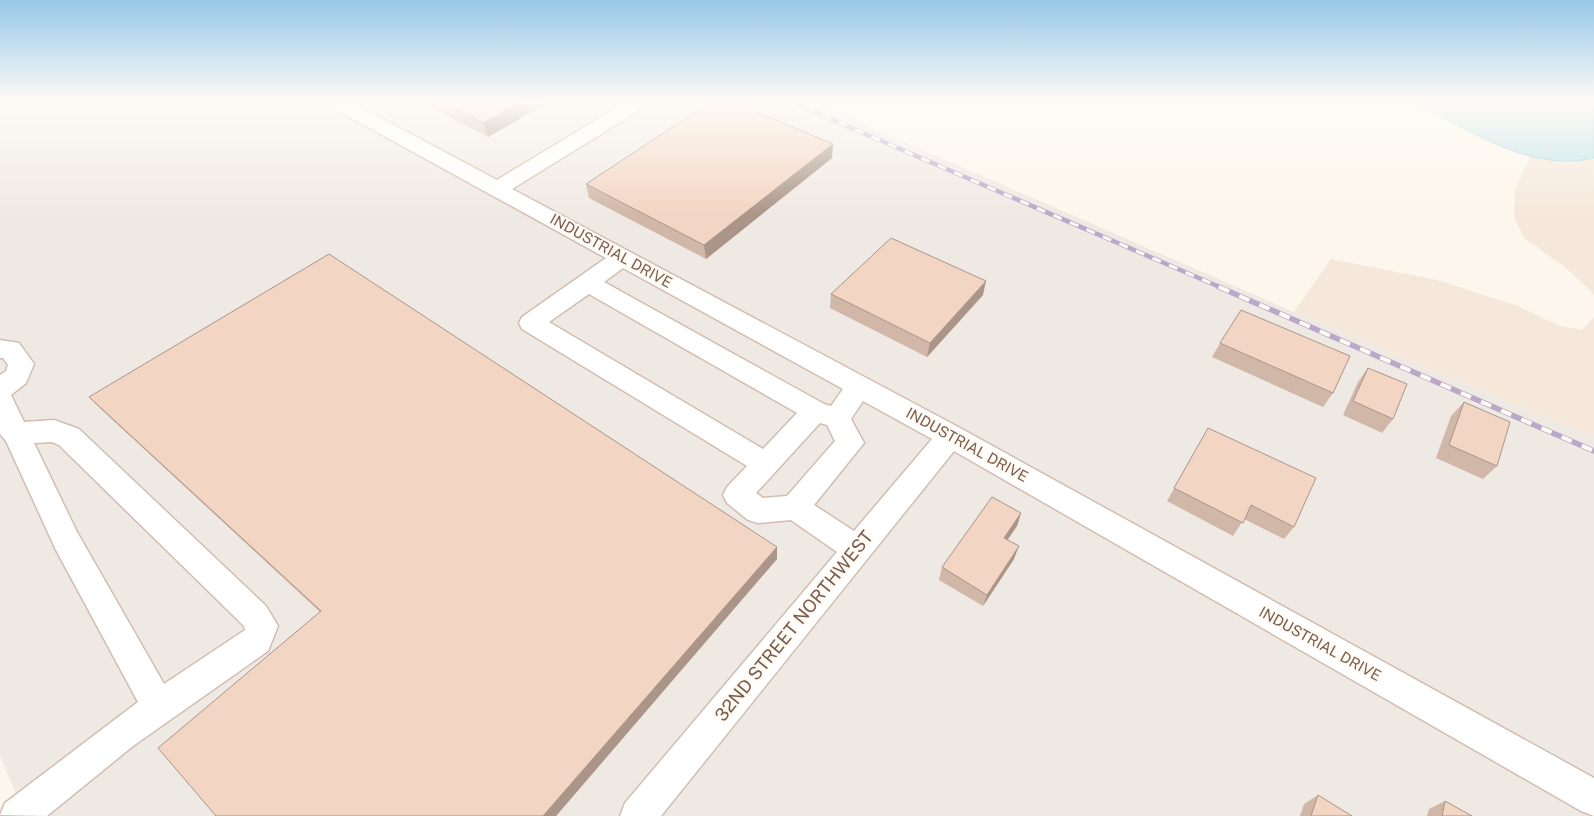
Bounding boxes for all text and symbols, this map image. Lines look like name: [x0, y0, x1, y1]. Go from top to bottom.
street label: INDUSTRIAL DRIVE: [547, 210, 675, 291]
street label: INDUSTRIAL DRIVE: [903, 404, 1031, 485]
street label: 32ND STREET NORTHWEST: [710, 526, 877, 725]
street label: INDUSTRIAL DRIVE: [1256, 603, 1384, 684]

